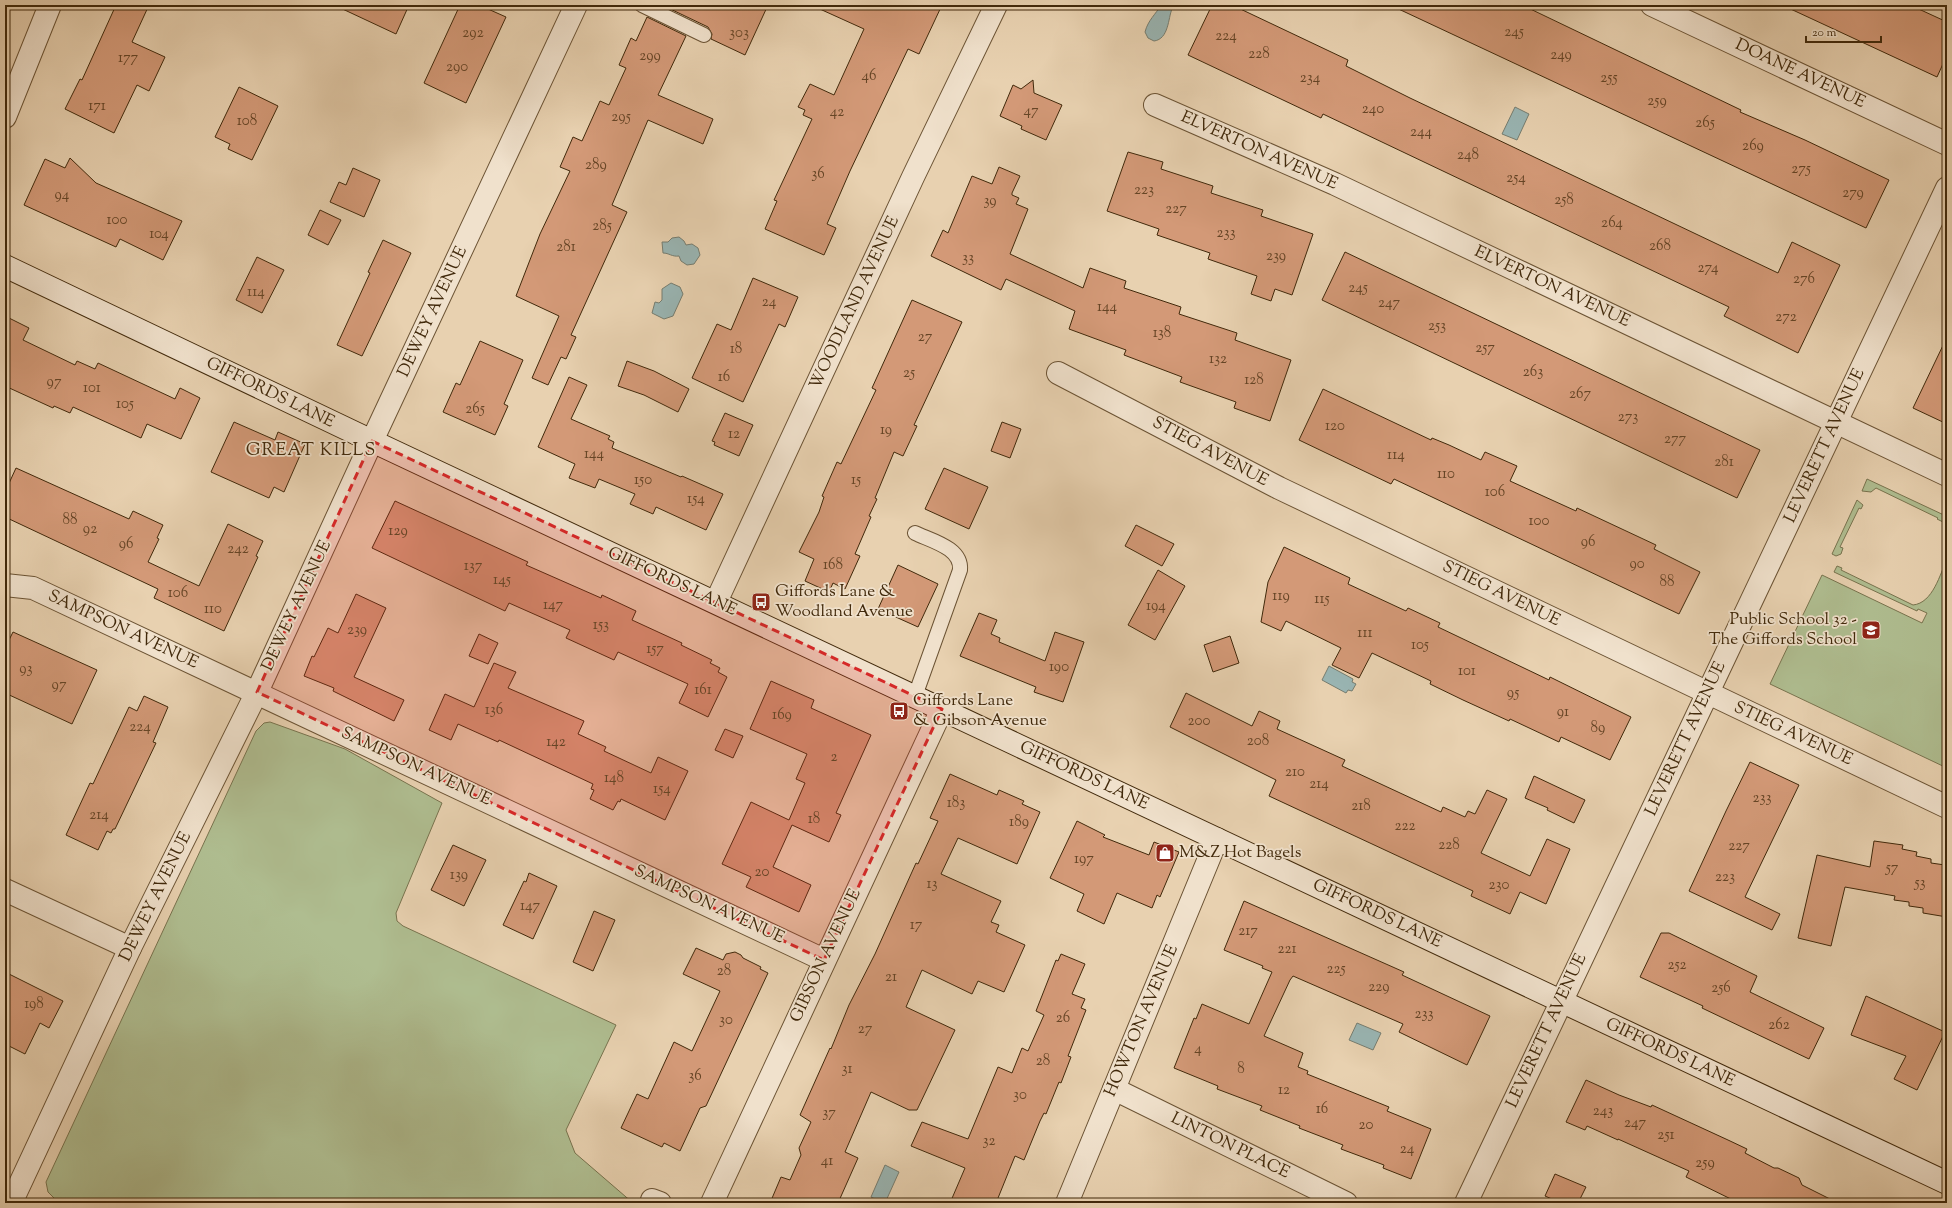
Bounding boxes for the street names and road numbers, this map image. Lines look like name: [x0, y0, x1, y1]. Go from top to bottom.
street label: DOANE AVENUE: [1731, 33, 1869, 115]
street label: ELVERTON AVENUE: [1177, 106, 1341, 196]
street label: WOODLAND AVENUE: [804, 212, 906, 394]
street label: ELVERTON AVENUE: [1470, 240, 1634, 334]
street label: DEWEY AVENUE: [392, 243, 474, 381]
street label: GIFFORDS LANE: [202, 351, 338, 435]
street label: LEVERETT AVENUE: [1779, 365, 1871, 527]
street label: STIEG AVENUE: [1148, 411, 1272, 493]
street label: DEWEY AVENUE: [256, 537, 338, 675]
street label: GIFFORDS LANE: [603, 542, 741, 622]
street label: STIEG AVENUE: [1438, 555, 1564, 633]
street label: SAMPSON AVENUE: [44, 585, 202, 675]
street label: LEVERETT AVENUE: [1640, 658, 1732, 820]
street label: STIEG AVENUE: [1730, 696, 1856, 772]
street label: SAMPSON AVENUE: [337, 722, 495, 812]
street label: GIFFORDS LANE: [1015, 736, 1153, 816]
street label: DEWEY AVENUE: [114, 828, 198, 966]
street label: SAMPSON AVENUE: [630, 860, 788, 950]
street label: GIFFORDS LANE: [1308, 874, 1446, 954]
street label: GIBSON AVENUE: [785, 885, 867, 1027]
street label: HOWTON AVENUE: [1099, 941, 1185, 1101]
street label: LEVERETT AVENUE: [1501, 950, 1593, 1112]
street label: GIFFORDS LANE: [1601, 1013, 1739, 1093]
street label: LINTON PLACE: [1167, 1107, 1293, 1185]

